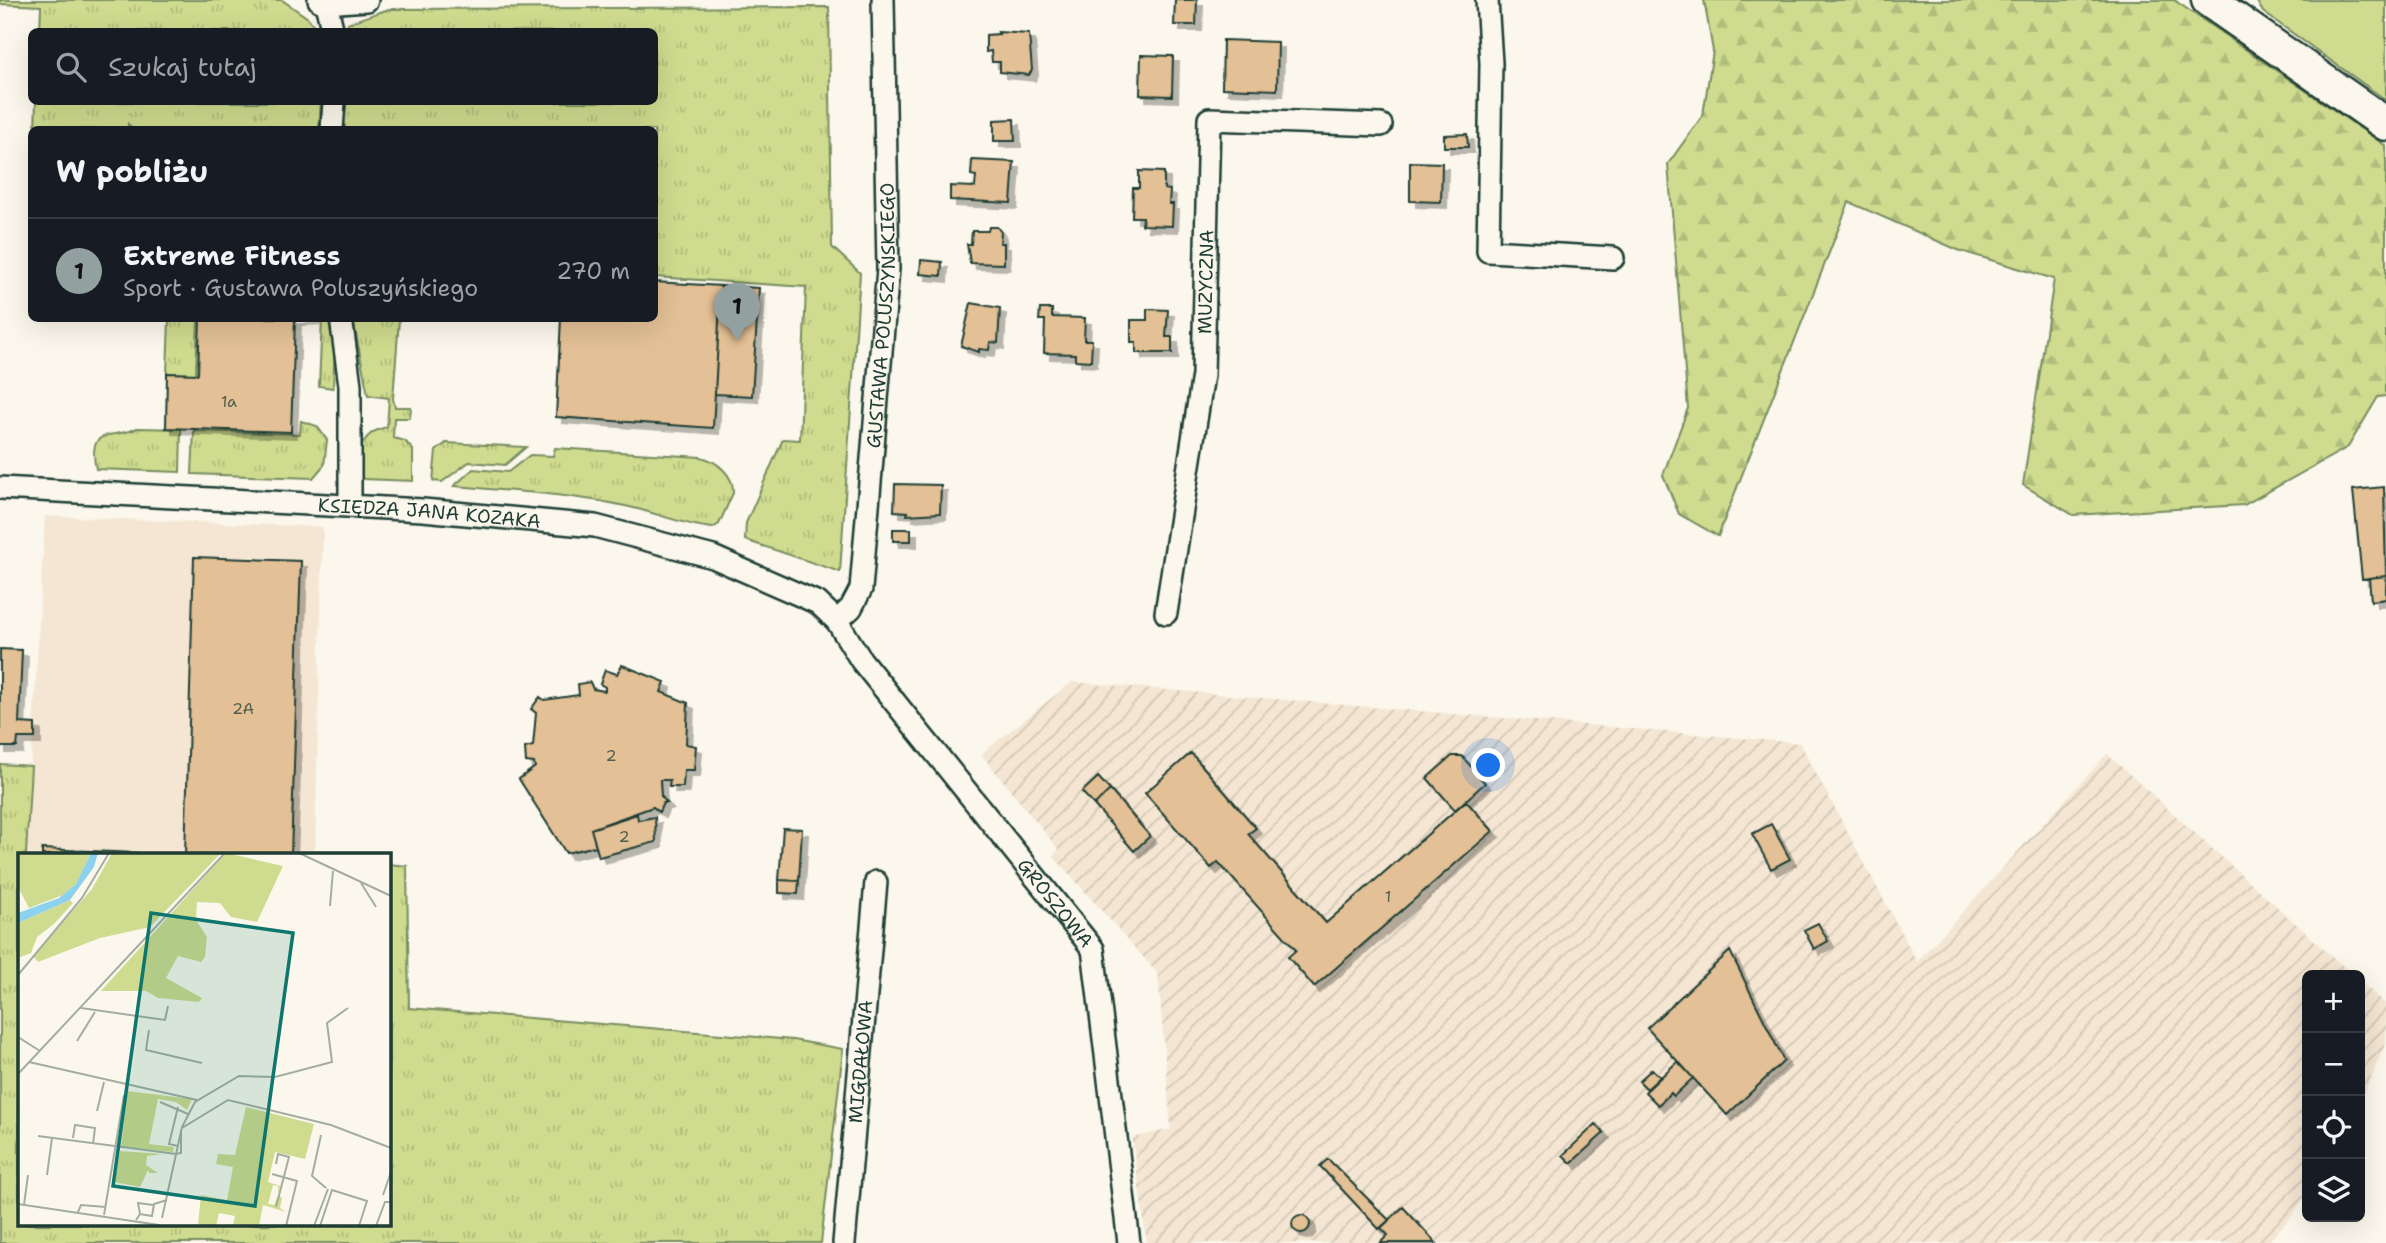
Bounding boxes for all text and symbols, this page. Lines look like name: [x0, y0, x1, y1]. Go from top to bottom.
search box: [28, 28, 658, 105]
icon: search: [52, 48, 90, 86]
text: Szukaj tutaj: [108, 49, 257, 84]
text: W pobliżu: [56, 151, 208, 192]
street label: GUSTAWA POLUSZYŃSKIEGO: [860, 182, 901, 449]
street label: MUZYCZNA: [1191, 229, 1219, 334]
text: Extreme Fitness: [123, 238, 341, 273]
text: 1: [74, 256, 84, 286]
text: 270 m: [556, 256, 630, 286]
text: Sport · Gustawa Poluszyńskiego: [123, 273, 478, 303]
pin: 1: [714, 283, 760, 341]
house number: 1a: [221, 391, 237, 412]
street label: KSIĘDZA JANA KOZAKA: [317, 492, 542, 533]
house number: 2A: [232, 698, 254, 719]
house number: 2: [605, 745, 617, 766]
your location: [1471, 748, 1505, 782]
house number: 2: [618, 826, 630, 847]
inset map: [18, 853, 390, 1226]
street label: GROSZOWA: [1012, 853, 1099, 953]
house number: 1: [1385, 886, 1391, 907]
map controls: [2302, 970, 2365, 1222]
button: +: [2302, 970, 2365, 1033]
street label: MIGDAŁOWA: [842, 999, 878, 1124]
button: −: [2302, 1033, 2365, 1096]
button: locate: [2302, 1096, 2365, 1159]
button: layers: [2302, 1159, 2365, 1222]

